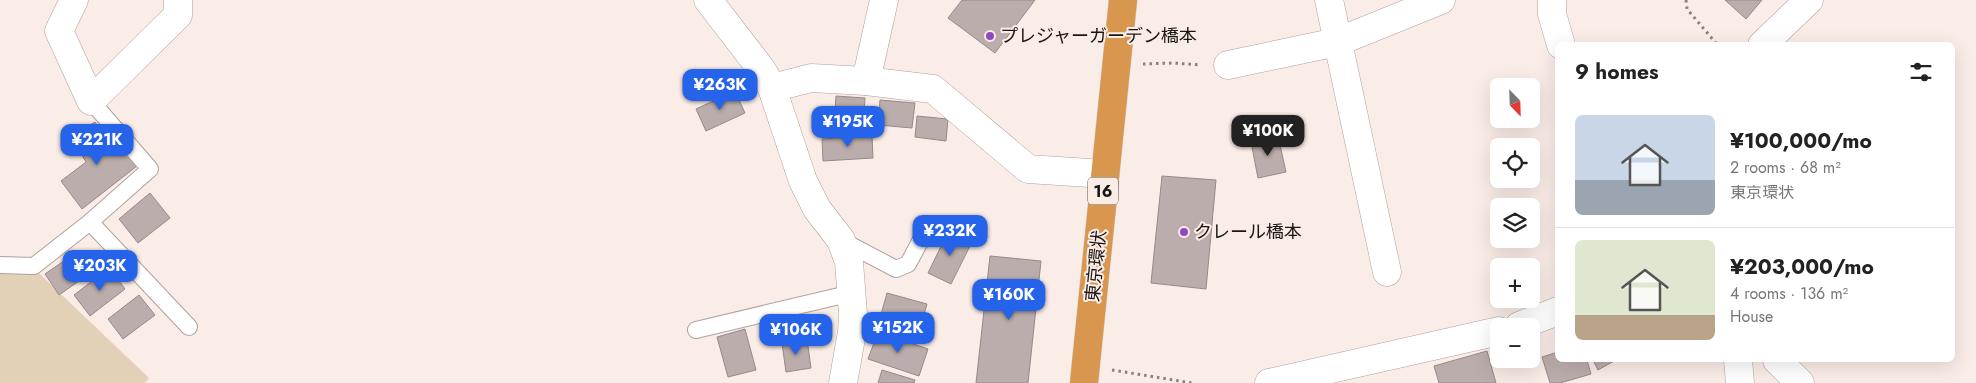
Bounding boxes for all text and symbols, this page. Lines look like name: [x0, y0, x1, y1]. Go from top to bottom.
place label: プレジャーガーデン橋本: [1000, 23, 1197, 49]
marker: プレジャーガーデン橋本: [984, 30, 996, 42]
text: 9 homes: [1575, 57, 1659, 87]
icon: filters: [1907, 58, 1935, 86]
pin: ¥263K: [685, 68, 755, 111]
text: ¥263K: [693, 73, 747, 96]
north arrow: [1490, 78, 1540, 128]
map controls: [1490, 78, 1540, 368]
pin: ¥195K: [813, 106, 883, 148]
text: ¥195K: [822, 110, 874, 133]
pin: ¥100K: [1233, 114, 1303, 157]
text: ¥100K: [1242, 119, 1294, 142]
pin: ¥221K: [62, 124, 132, 166]
text: ¥100,000/mo: [1730, 126, 1872, 156]
text: ¥221K: [71, 128, 123, 151]
icon: home: [1615, 135, 1675, 195]
button: locate: [1490, 138, 1540, 188]
text: 2 rooms · 68 m²: [1730, 156, 1841, 179]
road number: 16: [1088, 178, 1118, 205]
text: 東京環状: [1730, 181, 1794, 204]
button: layers: [1490, 198, 1540, 248]
pin: ¥232K: [915, 214, 985, 257]
text: ¥232K: [924, 219, 976, 242]
place label: クレール橋本: [1194, 219, 1302, 245]
marker: クレール橋本: [1178, 226, 1190, 238]
street label: 東京環状: [1079, 229, 1113, 303]
pin: ¥203K: [65, 250, 135, 292]
text: ¥203,000/mo: [1730, 252, 1874, 282]
text: ¥203K: [74, 254, 126, 277]
button: +: [1490, 258, 1540, 308]
icon: home: [1615, 260, 1675, 320]
pin: ¥160K: [974, 278, 1044, 321]
text: 4 rooms · 136 m²: [1730, 282, 1848, 305]
text: ¥160K: [983, 283, 1035, 306]
text: House: [1730, 305, 1773, 328]
pin: ¥152K: [863, 312, 933, 354]
pin: ¥106K: [761, 314, 831, 356]
text: ¥152K: [873, 316, 923, 339]
text: ¥106K: [770, 318, 822, 341]
button: −: [1490, 318, 1540, 368]

